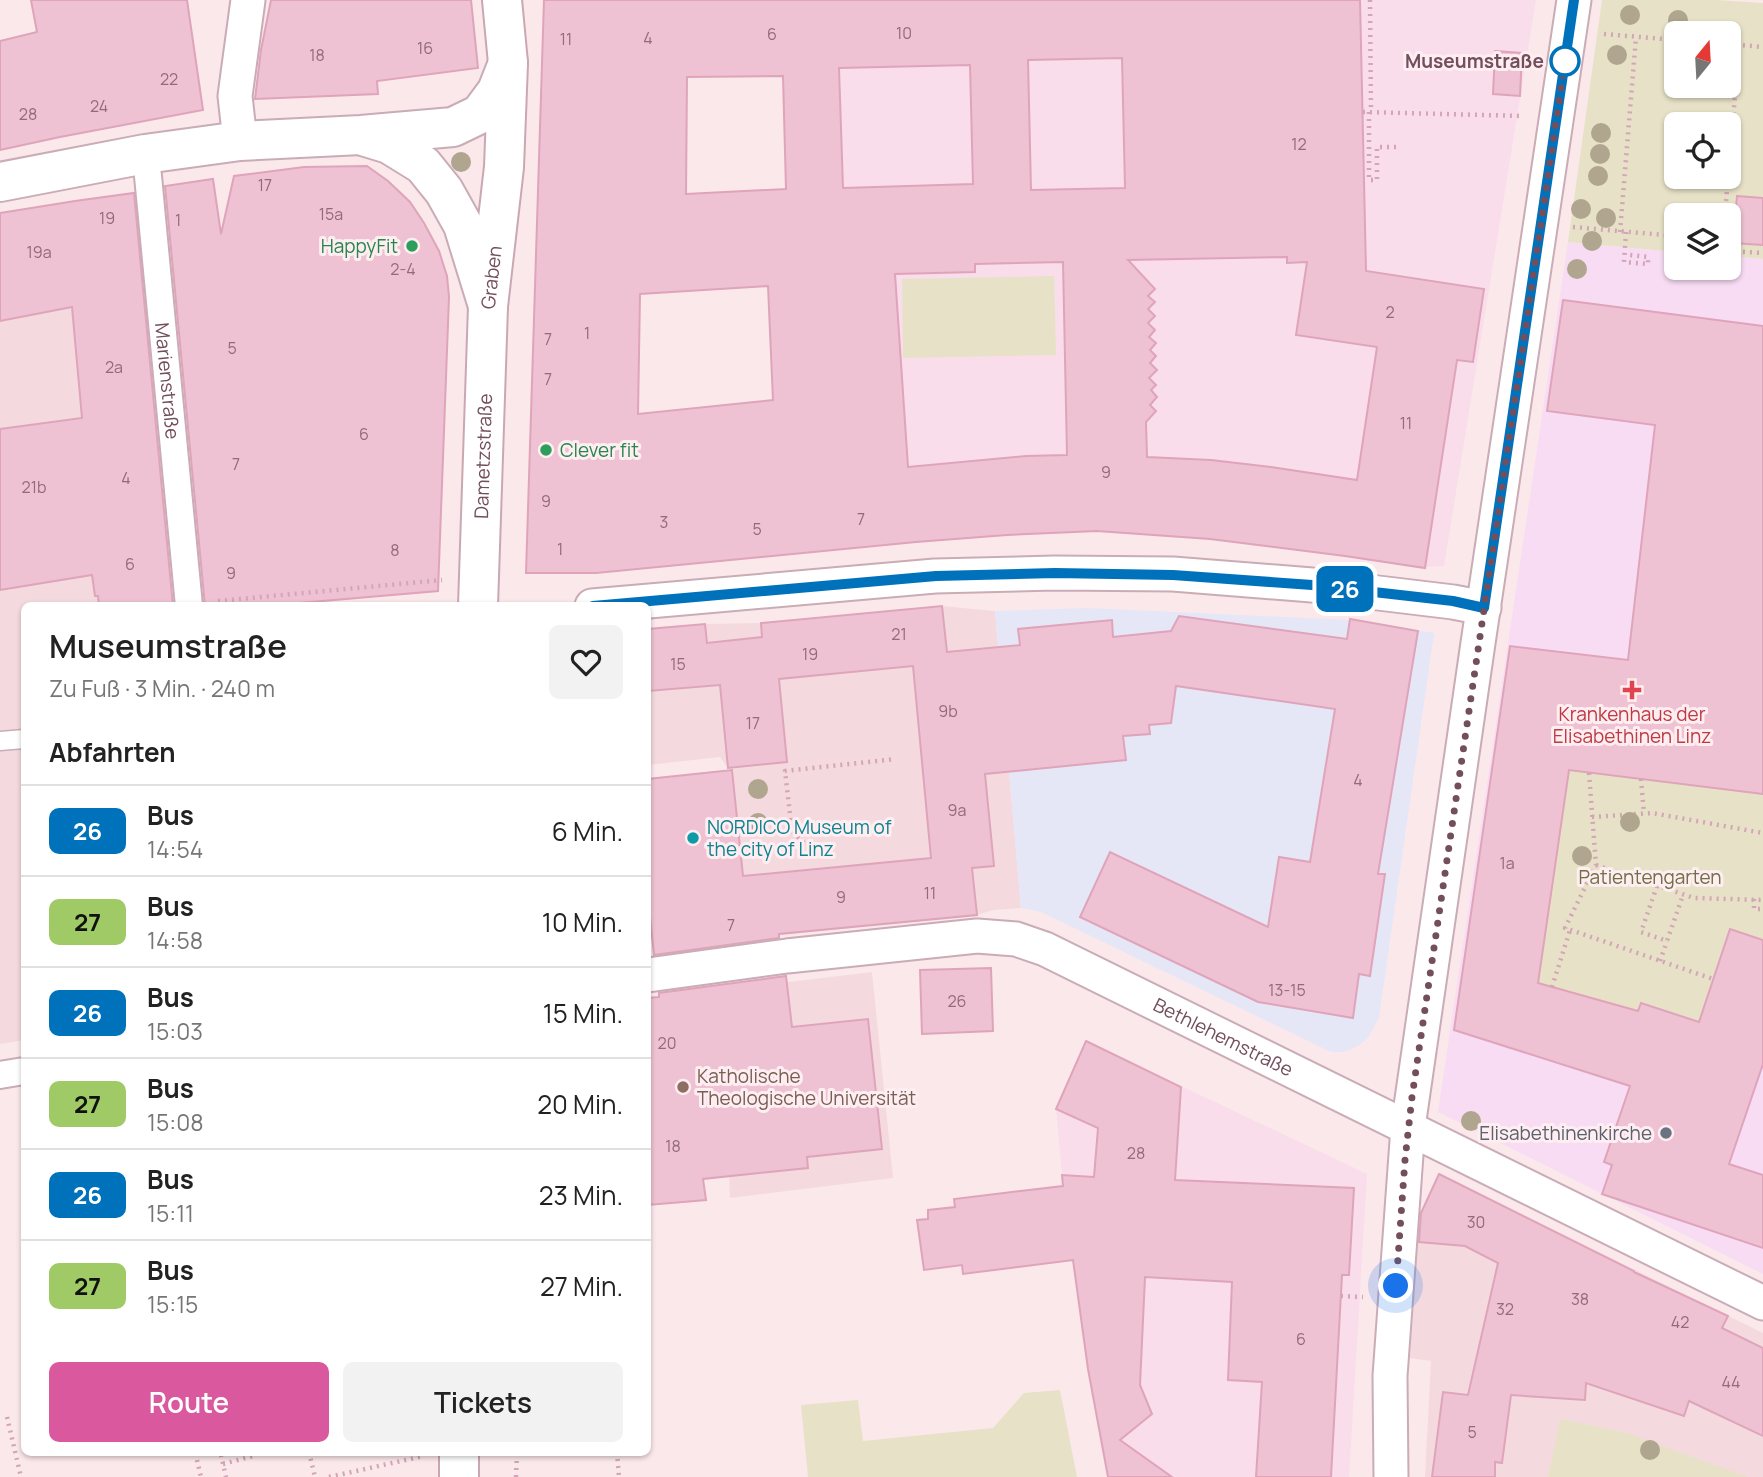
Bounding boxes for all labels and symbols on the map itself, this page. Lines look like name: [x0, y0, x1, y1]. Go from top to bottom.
north arrow: [1664, 21, 1741, 98]
house number: 10: [896, 22, 912, 44]
house number: 6: [767, 23, 777, 45]
house number: 4: [643, 27, 653, 49]
house number: 11: [560, 28, 572, 50]
house number: 16: [417, 37, 433, 59]
house number: 18: [309, 44, 325, 66]
marker: Museumstraße: [1550, 46, 1580, 76]
place label: Museumstraße: [1405, 48, 1544, 74]
house number: 22: [160, 68, 178, 90]
house number: 24: [90, 95, 108, 117]
house number: 28: [19, 103, 37, 125]
house number: 12: [1291, 133, 1307, 155]
house number: 17: [258, 174, 272, 196]
house number: 15a: [319, 203, 343, 225]
house number: 19: [99, 207, 115, 229]
house number: 1: [175, 209, 181, 231]
place label: HappyFit: [321, 233, 398, 259]
marker: HappyFit: [404, 238, 420, 254]
house number: 19a: [26, 241, 52, 263]
street label: Graben: [475, 244, 508, 311]
house number: 2-4: [390, 258, 416, 280]
house number: 2: [1385, 301, 1395, 323]
street label: Marienstraße: [149, 321, 186, 440]
house number: 1: [584, 322, 590, 344]
house number: 7: [544, 328, 552, 350]
house number: 5: [227, 337, 237, 359]
house number: 2a: [105, 356, 123, 378]
house number: 7: [544, 368, 552, 390]
street label: Dametzstraße: [468, 393, 498, 519]
house number: 11: [1400, 412, 1412, 434]
house number: 6: [359, 423, 369, 445]
place label: Clever fit: [560, 437, 639, 463]
marker: Clever fit: [538, 442, 554, 458]
house number: 7: [232, 453, 240, 475]
house number: 9: [1101, 461, 1111, 483]
house number: 4: [121, 467, 131, 489]
house number: 21b: [22, 476, 46, 498]
house number: 9: [541, 490, 551, 512]
house number: 7: [857, 508, 865, 530]
house number: 3: [660, 511, 668, 533]
house number: 5: [752, 518, 762, 540]
house number: 1: [557, 538, 563, 560]
house number: 8: [390, 539, 400, 561]
house number: 6: [125, 553, 135, 575]
house number: 9: [226, 562, 236, 584]
line badge: 26: [1314, 566, 1376, 612]
house number: 21: [891, 623, 907, 645]
house number: 19: [802, 643, 818, 665]
house number: 15: [670, 653, 686, 675]
marker: Krankenhaus der Elisabethinen Linz: [1622, 680, 1642, 700]
house number: 9b: [938, 700, 958, 722]
place label: Krankenhaus der Elisabethinen Linz: [1553, 701, 1711, 749]
house number: 17: [746, 712, 760, 734]
house number: 4: [1353, 769, 1363, 791]
house number: 9a: [948, 799, 966, 821]
place label: NORDICO Museum of the city of Linz: [707, 814, 892, 862]
marker: NORDICO Museum of the city of Linz: [685, 830, 701, 846]
house number: 1a: [1499, 852, 1515, 874]
park label: Patientengarten: [1578, 864, 1722, 890]
house number: 11: [924, 882, 936, 904]
house number: 9: [836, 886, 846, 908]
house number: 7: [727, 914, 735, 936]
house number: 13-15: [1268, 979, 1306, 1001]
house number: 26: [947, 990, 967, 1012]
street label: Bethlehemstraße: [1149, 992, 1298, 1082]
house number: 20: [658, 1032, 676, 1054]
place label: Katholische Theologische Universität: [697, 1063, 916, 1111]
marker: Katholische Theologische Universität: [675, 1079, 691, 1095]
place label: Elisabethinenkirche: [1479, 1120, 1652, 1146]
marker: Elisabethinenkirche: [1658, 1125, 1674, 1141]
house number: 18: [665, 1135, 681, 1157]
house number: 28: [1127, 1142, 1145, 1164]
house number: 30: [1467, 1211, 1485, 1233]
your location: [1378, 1268, 1413, 1303]
house number: 38: [1571, 1288, 1589, 1310]
house number: 32: [1496, 1298, 1514, 1320]
house number: 42: [1671, 1311, 1689, 1333]
house number: 6: [1296, 1328, 1306, 1350]
house number: 44: [1721, 1371, 1741, 1393]
house number: 5: [1467, 1421, 1477, 1443]

